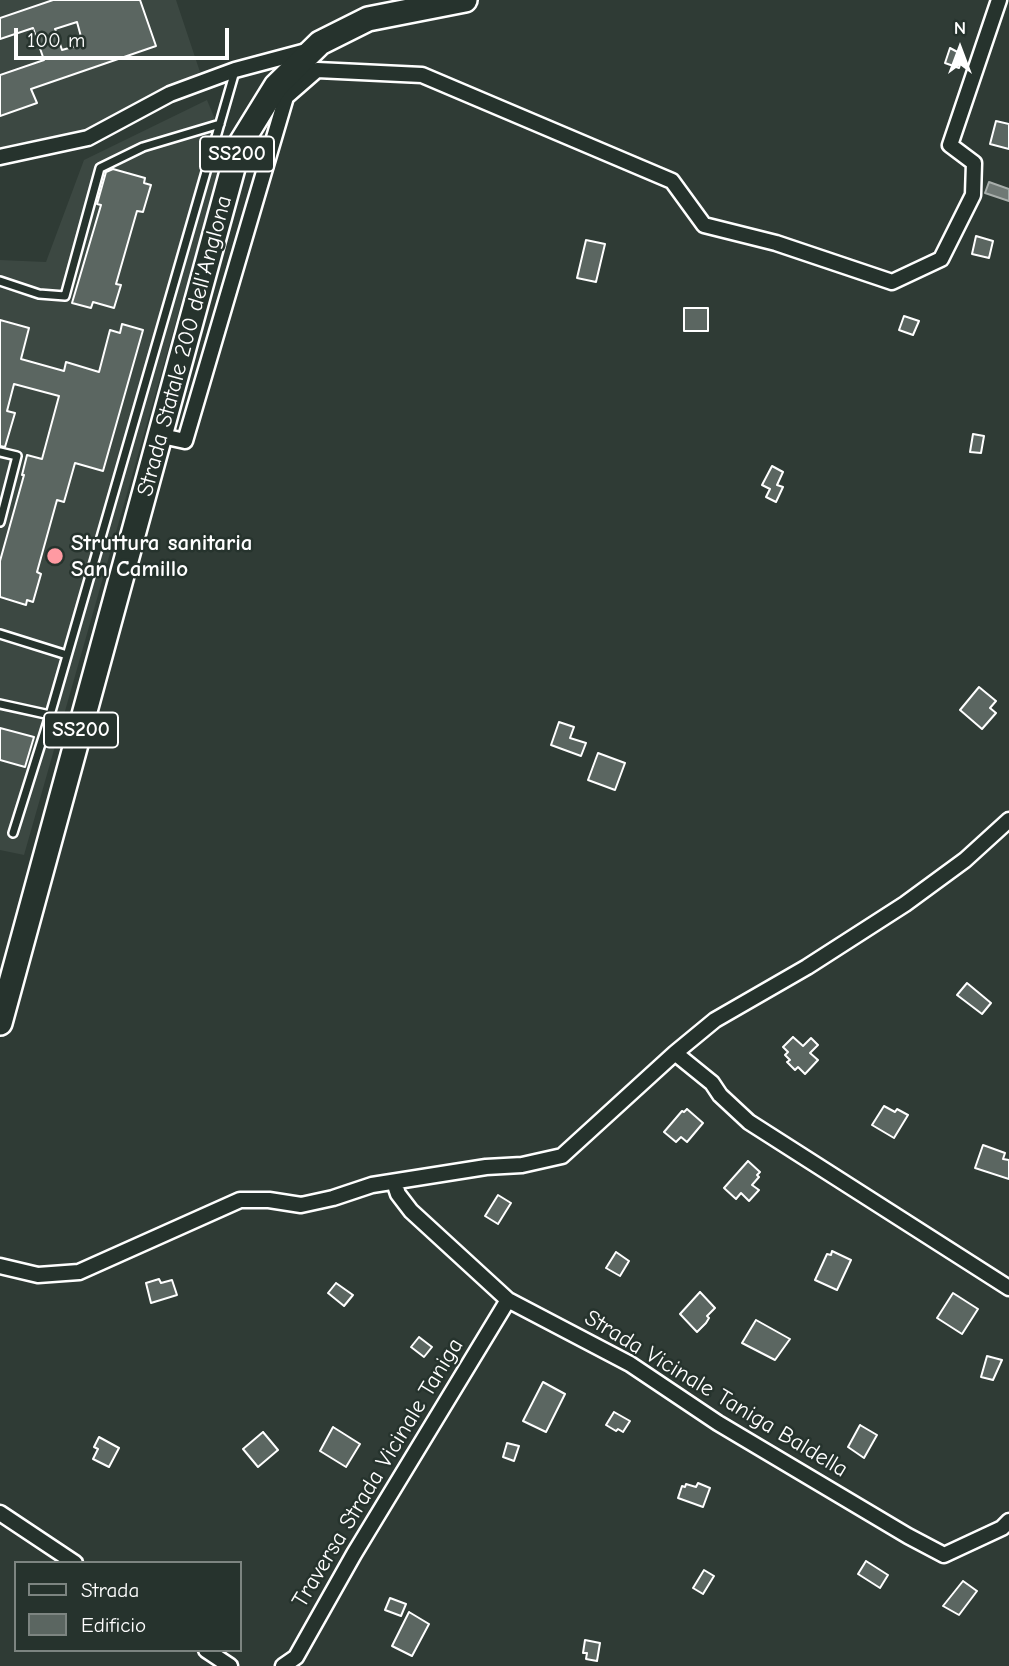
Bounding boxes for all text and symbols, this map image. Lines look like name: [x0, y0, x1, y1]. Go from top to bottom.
scale bar: [18, 14, 233, 58]
north arrow: [925, 14, 995, 84]
text: N: [954, 17, 966, 39]
text: 100 m: [27, 28, 85, 52]
road number: SS200: [200, 136, 274, 172]
street label: Strada Statale 200 dell'Anglona: [132, 193, 238, 499]
place label: Struttura sanitaria San Camillo: [71, 529, 252, 583]
marker: Struttura sanitaria San Camillo: [45, 546, 65, 566]
road number: SS200: [44, 712, 118, 748]
street label: Strada Vicinale Taniga Baldella: [579, 1304, 853, 1484]
street label: Traversa Strada Vicinale Taniga: [286, 1333, 470, 1613]
legend: [14, 1561, 242, 1652]
text: Strada: [81, 1578, 139, 1602]
text: Edificio: [81, 1613, 146, 1637]

